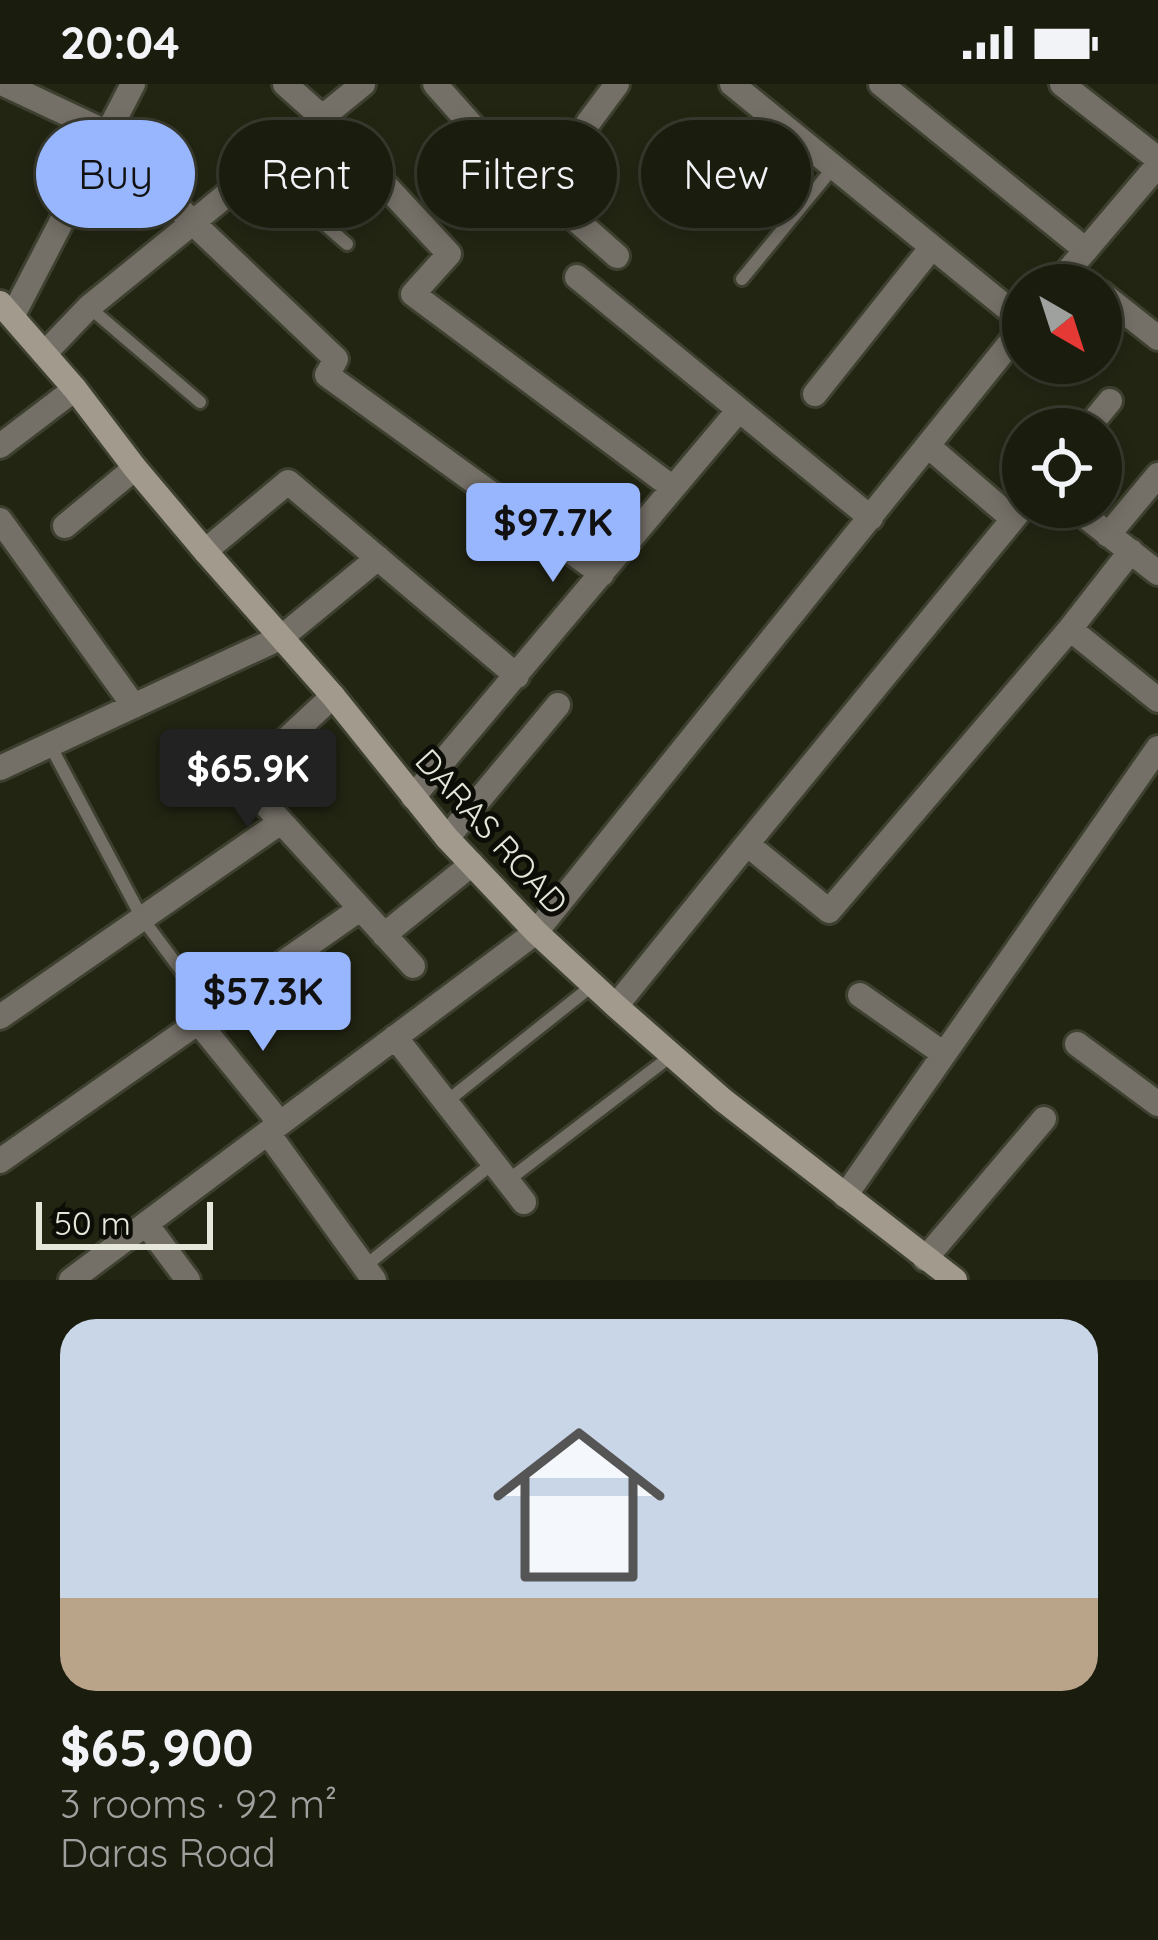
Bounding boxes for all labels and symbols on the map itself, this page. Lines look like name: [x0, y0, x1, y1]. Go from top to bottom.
north arrow: [1002, 264, 1122, 384]
pin: $97.7K: [455, 483, 651, 585]
pin: $65.9K: [150, 729, 346, 831]
street label: DARAS ROAD: [407, 740, 577, 922]
pin: $57.3K: [165, 952, 361, 1054]
scale bar: [36, 1196, 213, 1249]

